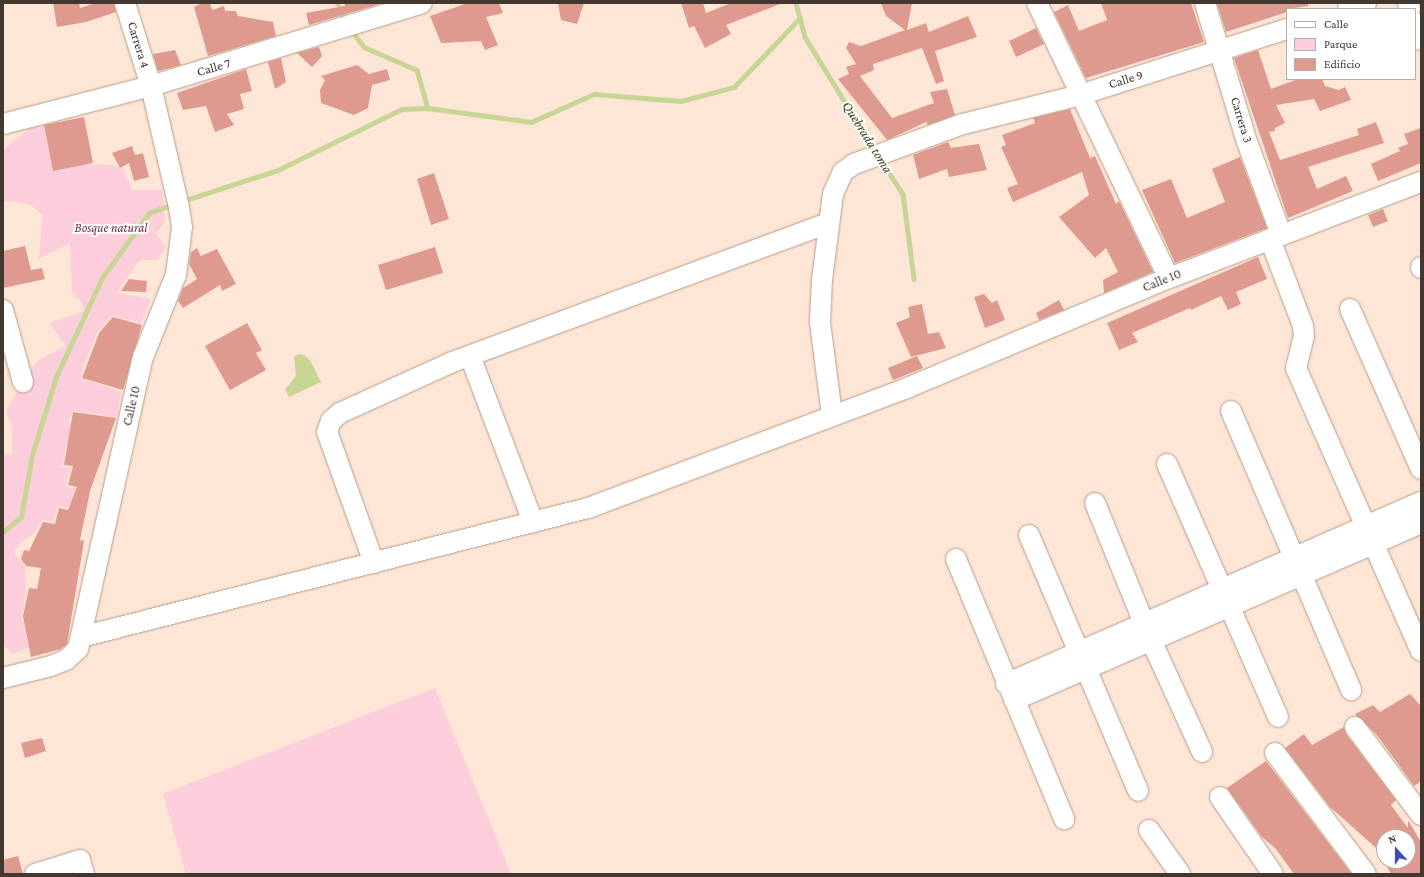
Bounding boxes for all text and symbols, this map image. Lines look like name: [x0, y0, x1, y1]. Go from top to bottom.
legend: [1286, 8, 1416, 80]
text: Calle: [1324, 17, 1348, 31]
street label: Carrera 4: [124, 20, 152, 70]
text: Parque: [1324, 37, 1357, 51]
street label: Calle 7: [195, 56, 233, 80]
text: Edificio: [1324, 57, 1360, 71]
street label: Calle 9: [1107, 67, 1145, 93]
street label: Carrera 3: [1227, 95, 1255, 145]
water label: Quebrada toma: [839, 98, 897, 176]
park label: Bosque natural: [75, 220, 147, 236]
street label: Calle 10: [1140, 266, 1184, 296]
street label: Calle 10: [120, 385, 144, 427]
north arrow: [1376, 829, 1416, 869]
text: N: [1386, 832, 1398, 846]

